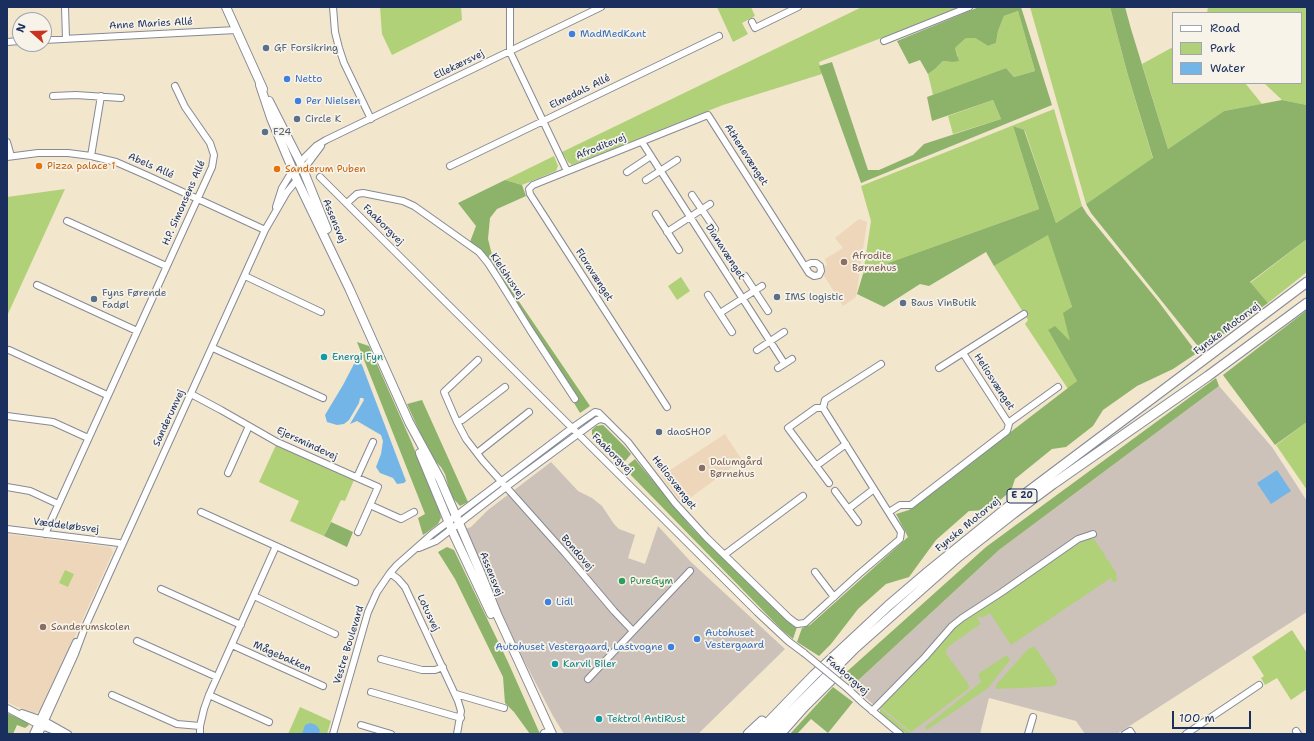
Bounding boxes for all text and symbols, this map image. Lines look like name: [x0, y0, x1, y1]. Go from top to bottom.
north arrow: [12, 12, 52, 52]
legend: [1172, 12, 1302, 84]
street label: Anne Maries Allé: [109, 16, 193, 32]
text: Road: [1210, 20, 1240, 36]
text: N: [13, 21, 30, 35]
place label: MadMedKant: [580, 28, 646, 40]
marker: MadMedKant: [567, 29, 577, 39]
text: Park: [1210, 40, 1236, 56]
place label: GF Forsikring: [274, 42, 338, 54]
marker: GF Forsikring: [261, 43, 271, 53]
street label: Ellekærsvej: [432, 48, 486, 82]
text: Water: [1210, 60, 1245, 76]
street label: Elmedals Allé: [548, 72, 612, 112]
place label: Netto: [295, 73, 322, 85]
marker: Netto: [282, 74, 292, 84]
place label: Per Nielsen: [306, 95, 360, 107]
marker: Per Nielsen: [293, 96, 303, 106]
place label: Circle K: [305, 113, 341, 125]
marker: Circle K: [292, 114, 302, 124]
street label: Athenevænget: [722, 122, 770, 188]
place label: F24: [273, 126, 291, 138]
marker: F24: [260, 127, 270, 137]
street label: Afroditevej: [574, 132, 628, 162]
street label: Abels Allé: [126, 151, 176, 181]
street label: H.P. Simonsens Allé: [160, 159, 208, 247]
place label: Pizza palace 1: [47, 160, 115, 172]
marker: Pizza palace 1: [34, 161, 44, 171]
place label: Sanderum Puben: [285, 163, 366, 175]
marker: Sanderum Puben: [272, 164, 282, 174]
street label: Assensvej: [320, 197, 348, 245]
street label: Faaborgvej: [360, 202, 406, 248]
street label: Dianavænget: [703, 222, 747, 282]
street label: Floravænget: [573, 246, 615, 304]
place label: Afrodite Børnehus: [852, 250, 897, 274]
street label: Kielshusvej: [487, 251, 527, 301]
marker: Afrodite Børnehus: [839, 257, 849, 267]
place label: Fyns Førende Fadøl: [102, 287, 166, 310]
place label: IMS logistic: [785, 291, 843, 303]
marker: IMS logistic: [772, 292, 782, 302]
marker: Fyns Førende Fadøl: [89, 294, 99, 304]
place label: Baus VinButik: [911, 297, 976, 309]
marker: Baus VinButik: [898, 298, 908, 308]
street label: Fynske Motorvej: [1192, 300, 1262, 358]
place label: Energi Fyn: [332, 351, 383, 363]
street label: Heliosvænget: [971, 351, 1017, 413]
marker: Energi Fyn: [319, 352, 329, 362]
street label: Sanderumvej: [151, 388, 187, 448]
street label: Ejersmindevej: [275, 425, 339, 463]
place label: daoSHOP: [667, 426, 711, 438]
marker: daoSHOP: [654, 427, 664, 437]
street label: Faaborgvej: [589, 431, 635, 477]
street label: Heliosvænget: [649, 454, 699, 512]
place label: Dalumgård Børnehus: [710, 456, 763, 480]
marker: Dalumgård Børnehus: [697, 463, 707, 473]
road number: E 20: [1007, 489, 1037, 503]
street label: Fynske Motorvej: [933, 495, 1003, 555]
street label: Væddeløbsvej: [32, 516, 100, 536]
street label: Bondovej: [558, 533, 596, 573]
street label: Assensvej: [477, 550, 505, 598]
place label: PureGym: [630, 575, 673, 587]
marker: PureGym: [617, 576, 627, 586]
street label: Lotusvej: [414, 593, 442, 633]
place label: Lidl: [556, 596, 573, 608]
marker: Lidl: [543, 597, 553, 607]
street label: Vestre Boulevard: [331, 604, 367, 686]
place label: Sanderumskolen: [51, 621, 130, 633]
marker: Sanderumskolen: [38, 622, 48, 632]
place label: Autohuset Vestergaard: [705, 627, 764, 650]
marker: Autohuset Vestergaard: [692, 634, 702, 644]
street label: Mågebakken: [251, 639, 313, 675]
place label: Autohuset Vestergaard, Lastvogne: [495, 641, 663, 653]
marker: Autohuset Vestergaard, Lastvogne: [666, 642, 676, 652]
street label: Faaborgvej: [823, 654, 871, 698]
place label: Karvil Biler: [563, 658, 616, 670]
marker: Karvil Biler: [550, 659, 560, 669]
scale bar: [1174, 703, 1253, 729]
text: 100 m: [1179, 710, 1215, 726]
place label: Tektrol AntiRust: [607, 713, 686, 725]
marker: Tektrol AntiRust: [594, 714, 604, 724]

